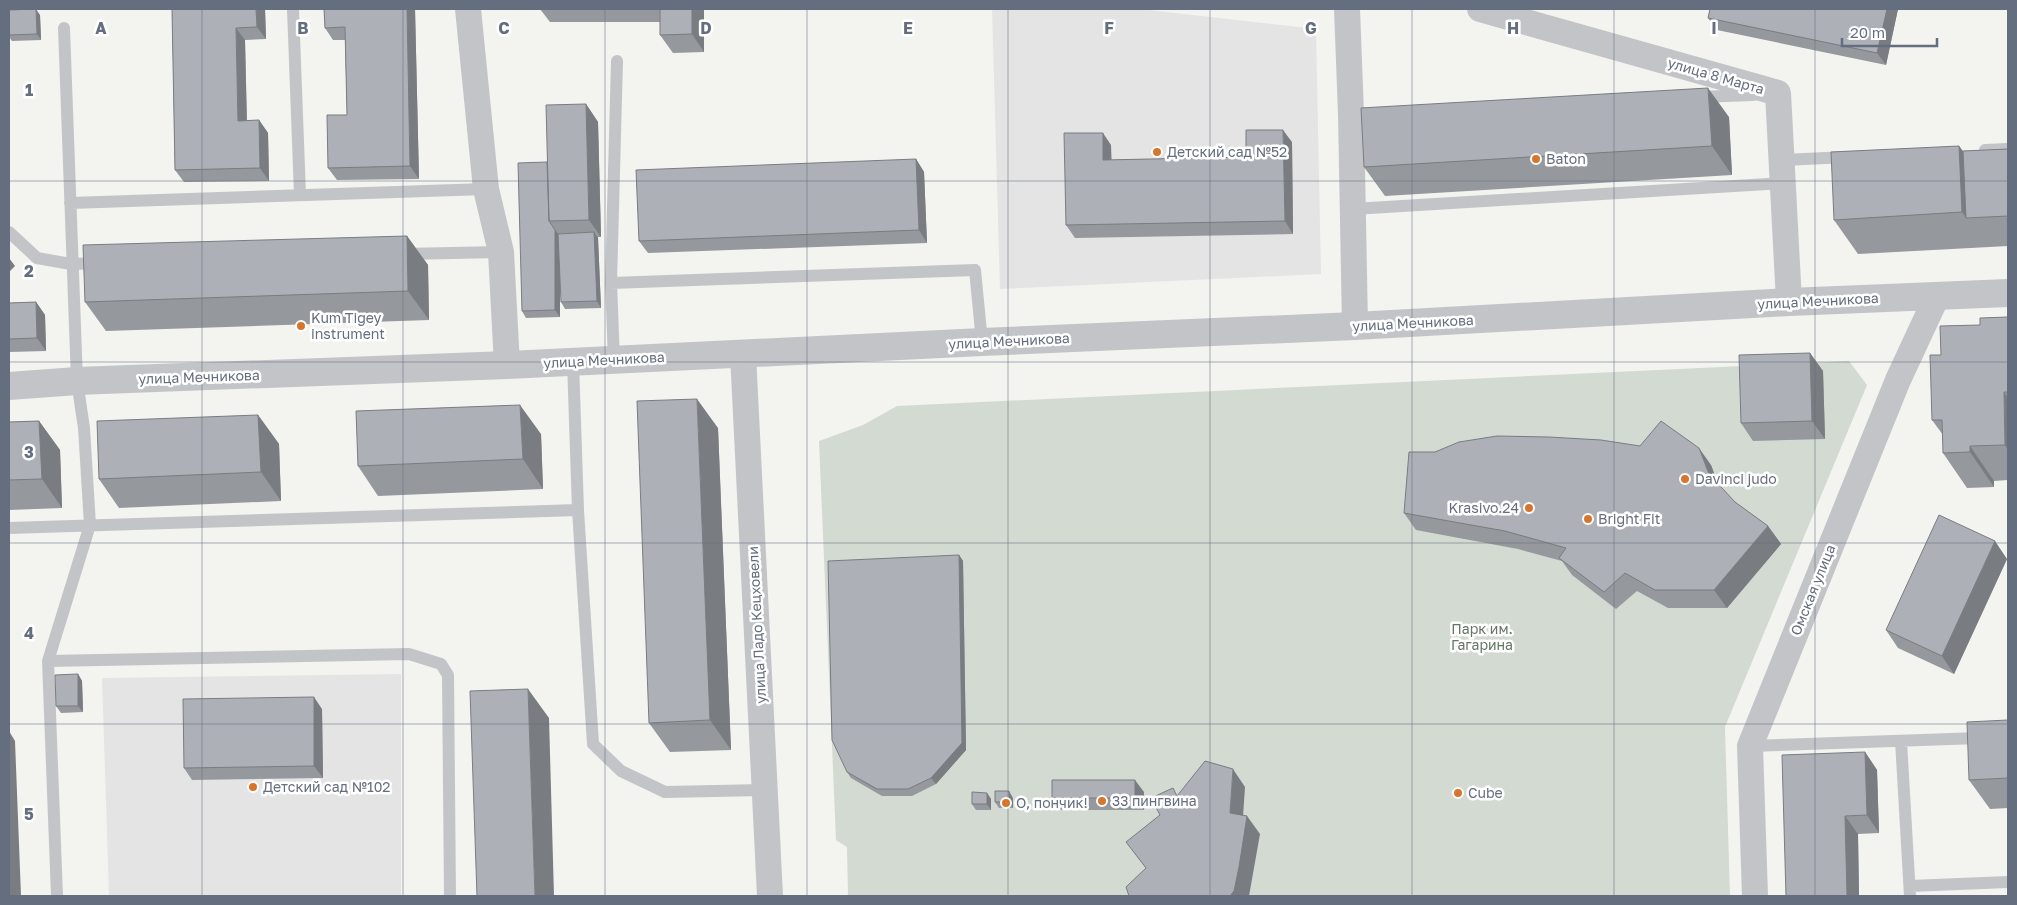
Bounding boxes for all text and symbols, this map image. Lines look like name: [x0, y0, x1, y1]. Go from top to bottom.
scale bar: [1842, 15, 1937, 47]
text: A: [95, 18, 107, 38]
text: B: [297, 18, 309, 38]
text: C: [498, 18, 510, 38]
text: D: [700, 18, 712, 38]
text: E: [903, 18, 913, 38]
text: F: [1104, 18, 1114, 38]
text: G: [1305, 18, 1317, 38]
text: H: [1507, 18, 1519, 38]
text: I: [1711, 18, 1717, 38]
text: 20 m: [1850, 23, 1885, 41]
street label: улица 8 Марта: [1666, 54, 1766, 97]
text: 1: [25, 80, 33, 100]
place label: Детский сад №52: [1167, 143, 1287, 160]
marker: Детский сад №52: [1151, 146, 1163, 158]
place label: Baton: [1546, 150, 1586, 167]
marker: Baton: [1530, 153, 1542, 165]
text: 2: [24, 261, 34, 281]
street label: улица Мечникова: [1757, 289, 1879, 312]
place label: Kum Tigey instrument: [311, 309, 385, 342]
street label: улица Мечникова: [1352, 311, 1474, 334]
marker: Kum Tigey instrument: [295, 320, 307, 332]
street label: улица Мечникова: [948, 329, 1070, 352]
street label: улица Мечникова: [543, 348, 665, 371]
street label: улица Мечникова: [138, 366, 260, 387]
text: 3: [24, 442, 34, 462]
place label: Davinci judo: [1695, 470, 1777, 487]
marker: Davinci judo: [1679, 473, 1691, 485]
place label: Krasivo.24: [1448, 499, 1519, 516]
marker: Krasivo.24: [1523, 502, 1535, 514]
place label: Bright Fit: [1598, 510, 1660, 527]
marker: Bright Fit: [1582, 513, 1594, 525]
street label: Омская улица: [1787, 542, 1838, 638]
street label: улица Ладо Кецховели: [744, 546, 769, 704]
park label: Парк им. Гагарина: [1451, 620, 1513, 653]
text: 4: [24, 623, 34, 643]
place label: Детский сад №102: [263, 778, 390, 795]
marker: Детский сад №102: [247, 781, 259, 793]
place label: Cube: [1468, 784, 1503, 801]
marker: Cube: [1452, 787, 1464, 799]
place label: 33 пингвина: [1112, 792, 1197, 809]
place label: О, пончик!: [1016, 794, 1088, 811]
marker: 33 пингвина: [1096, 795, 1108, 807]
marker: О, пончик!: [1000, 797, 1012, 809]
text: 5: [24, 804, 34, 824]

